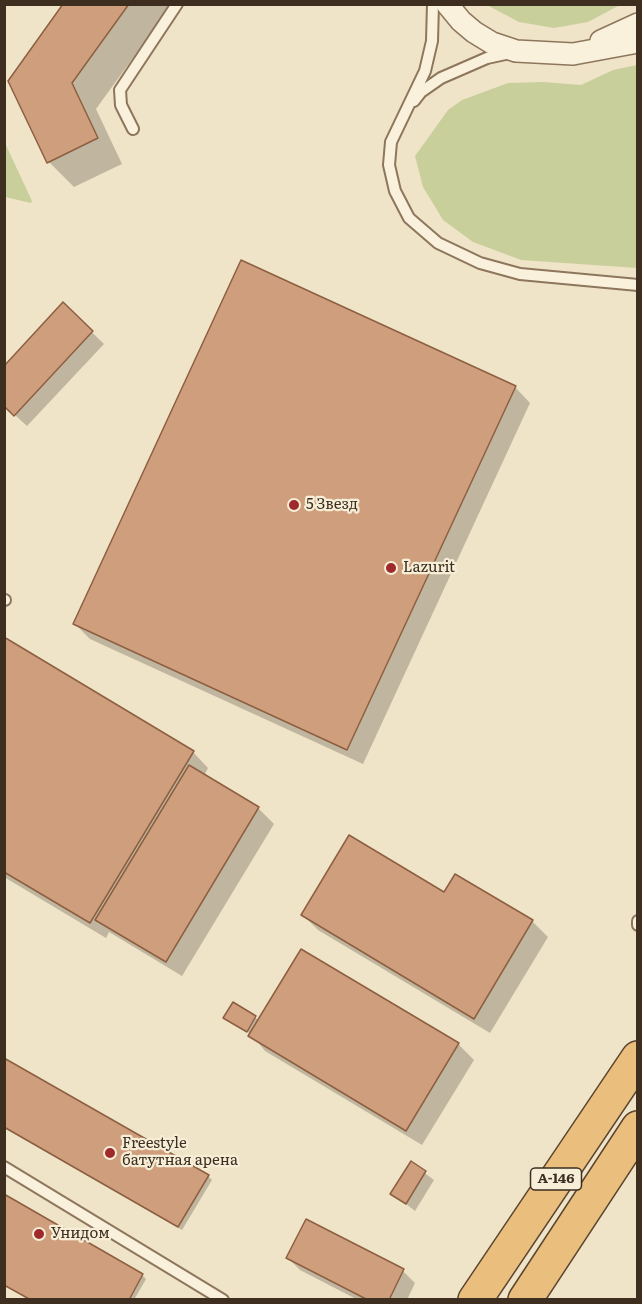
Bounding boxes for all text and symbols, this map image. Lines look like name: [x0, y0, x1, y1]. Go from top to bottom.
place label: 5 Звезд: [306, 496, 358, 514]
marker: 5 Звезд: [287, 498, 301, 512]
place label: Lazurit: [403, 559, 455, 577]
marker: Lazurit: [384, 561, 398, 575]
place label: Freestyle батутная арена: [122, 1135, 238, 1170]
marker: Freestyle батутная арена: [103, 1146, 117, 1160]
road number: А-146: [530, 1168, 582, 1190]
place label: Унидом: [51, 1225, 110, 1243]
marker: Унидом: [32, 1227, 46, 1241]

